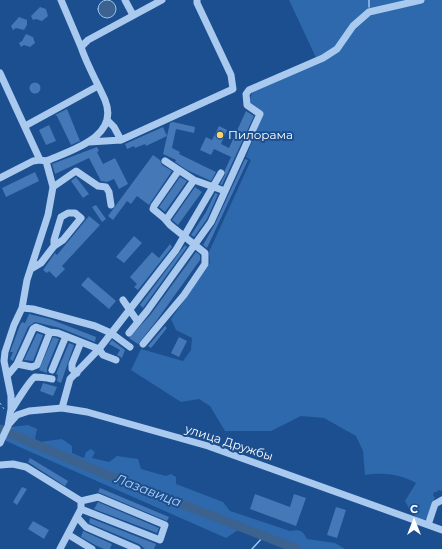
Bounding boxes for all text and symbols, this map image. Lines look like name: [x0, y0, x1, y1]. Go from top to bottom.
place label: Пилорама: [228, 128, 293, 142]
marker: Пилорама: [215, 130, 225, 140]
street label: улица Дружбы: [183, 422, 275, 464]
water label: Лазавица: [113, 471, 183, 511]
north arrow: [394, 501, 434, 541]
text: С: [410, 502, 418, 516]

